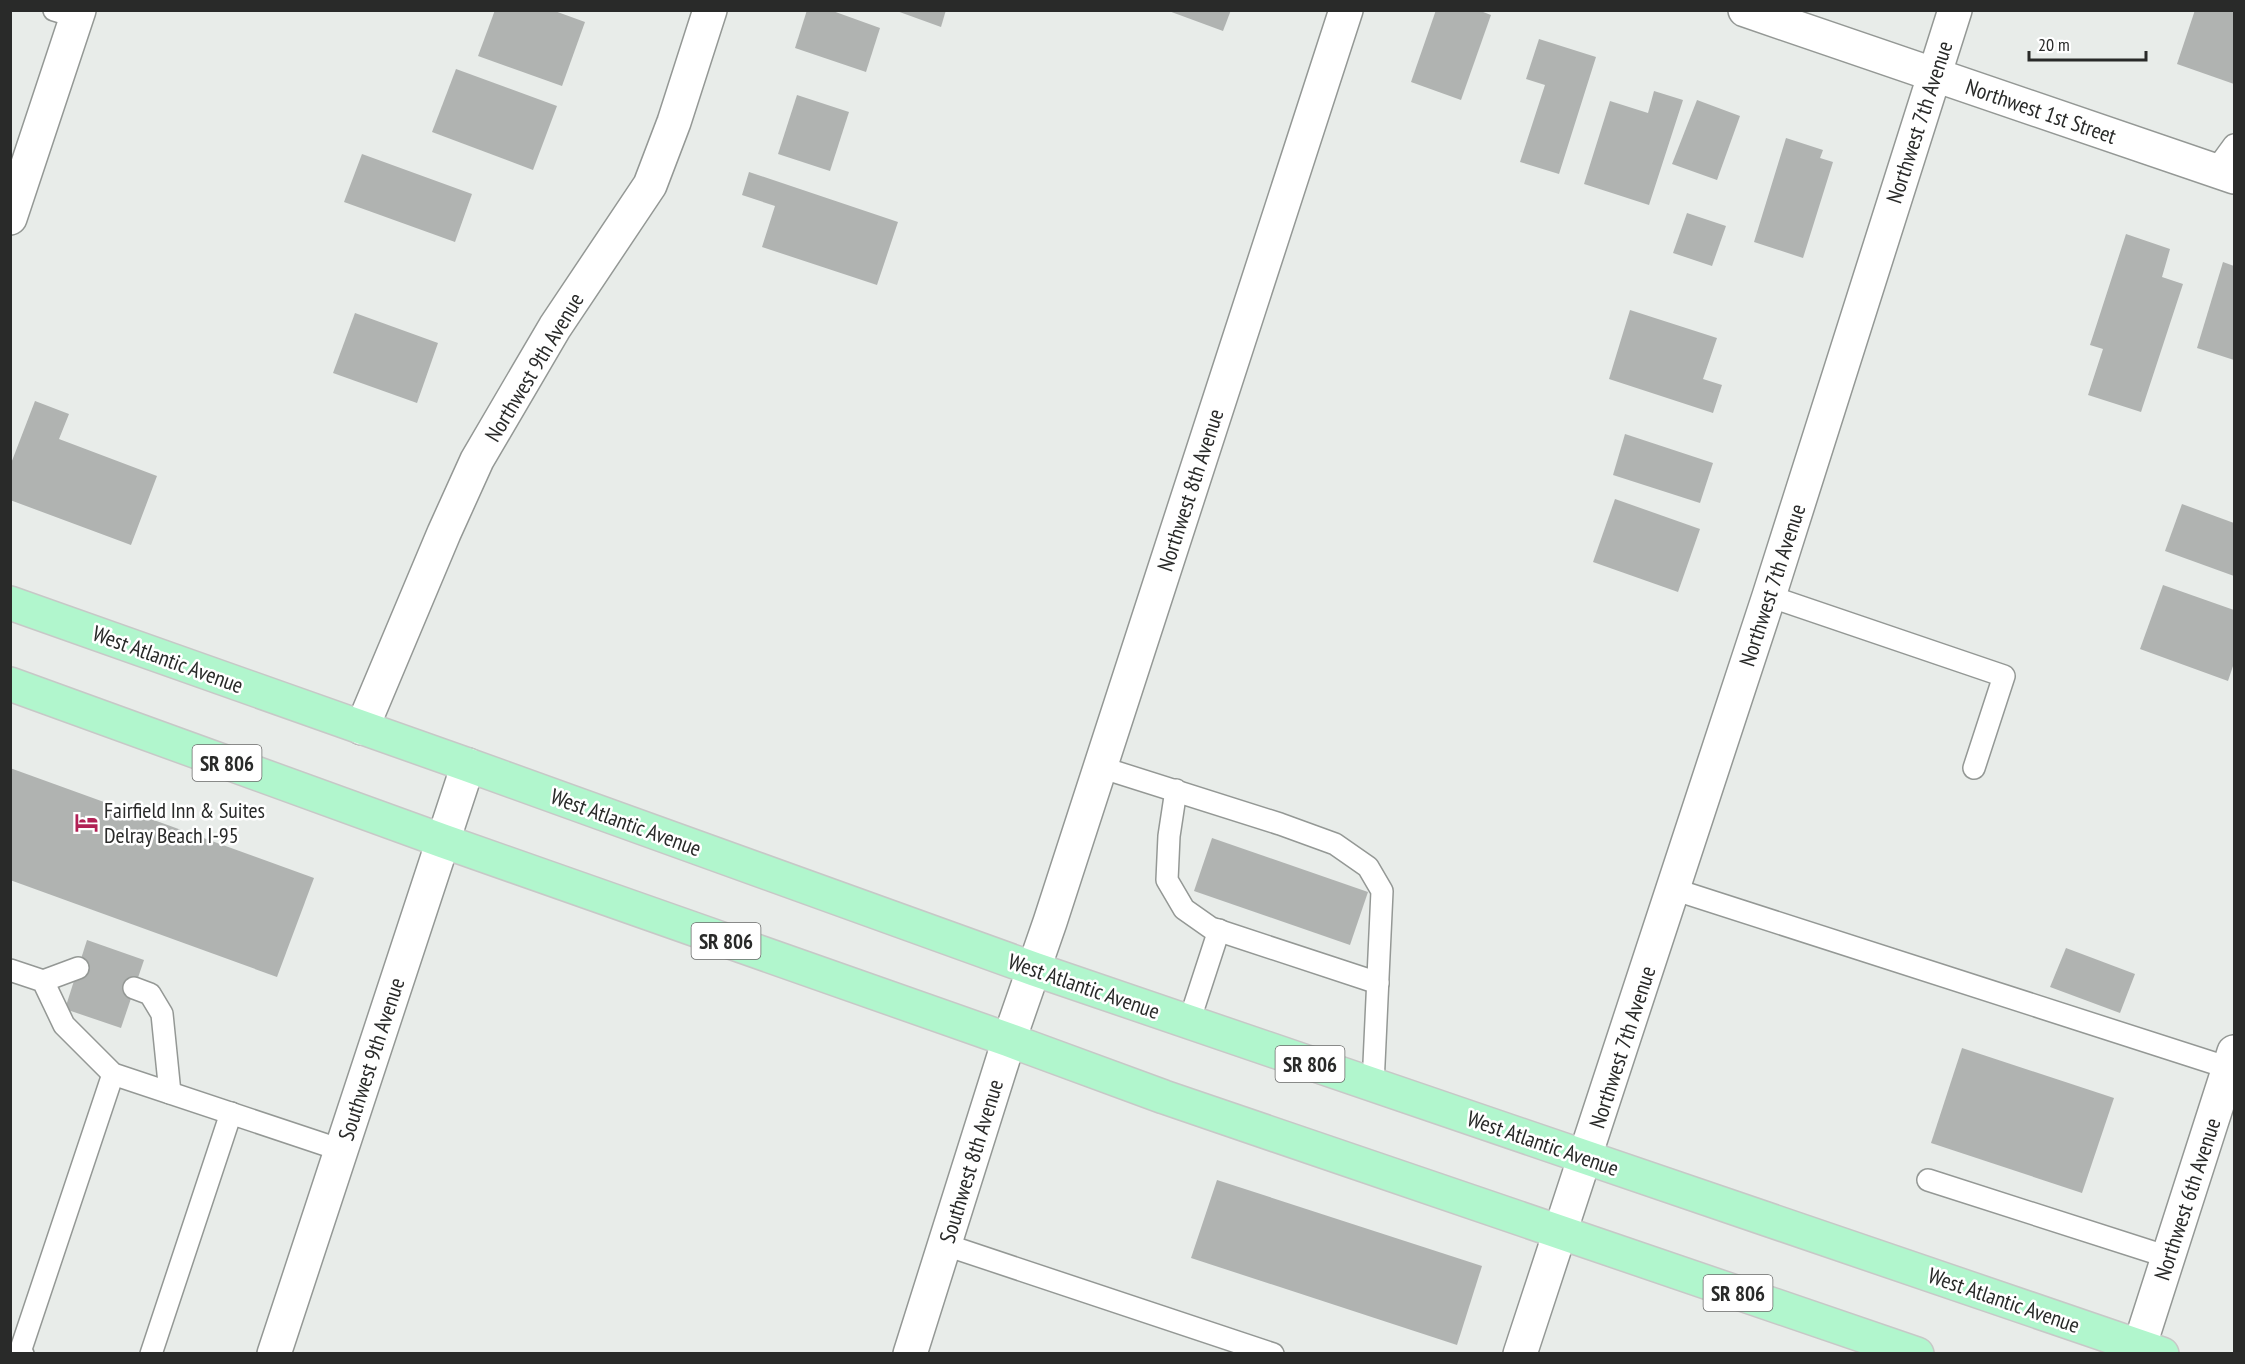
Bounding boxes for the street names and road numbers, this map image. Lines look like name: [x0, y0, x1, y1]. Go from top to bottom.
street label: Northwest 7th Avenue: [1880, 37, 1958, 207]
street label: Northwest 1st Street: [1962, 72, 2120, 150]
street label: Northwest 9th Avenue: [478, 287, 590, 447]
street label: Northwest 8th Avenue: [1151, 405, 1229, 575]
street label: Northwest 7th Avenue: [1733, 500, 1811, 670]
street label: West Atlantic Avenue: [89, 619, 247, 699]
road number: SR 806: [192, 745, 262, 781]
street label: West Atlantic Avenue: [547, 782, 705, 862]
road number: SR 806: [692, 923, 760, 959]
street label: West Atlantic Avenue: [1005, 947, 1163, 1025]
street label: Northwest 7th Avenue: [1583, 962, 1661, 1132]
street label: Southwest 9th Avenue: [331, 974, 411, 1144]
road number: SR 806: [1276, 1046, 1344, 1082]
street label: Southwest 8th Avenue: [933, 1076, 1009, 1246]
street label: West Atlantic Avenue: [1464, 1104, 1622, 1182]
street label: Northwest 6th Avenue: [2148, 1114, 2226, 1284]
street label: West Atlantic Avenue: [1925, 1261, 2083, 1339]
road number: SR 806: [1704, 1275, 1772, 1311]

